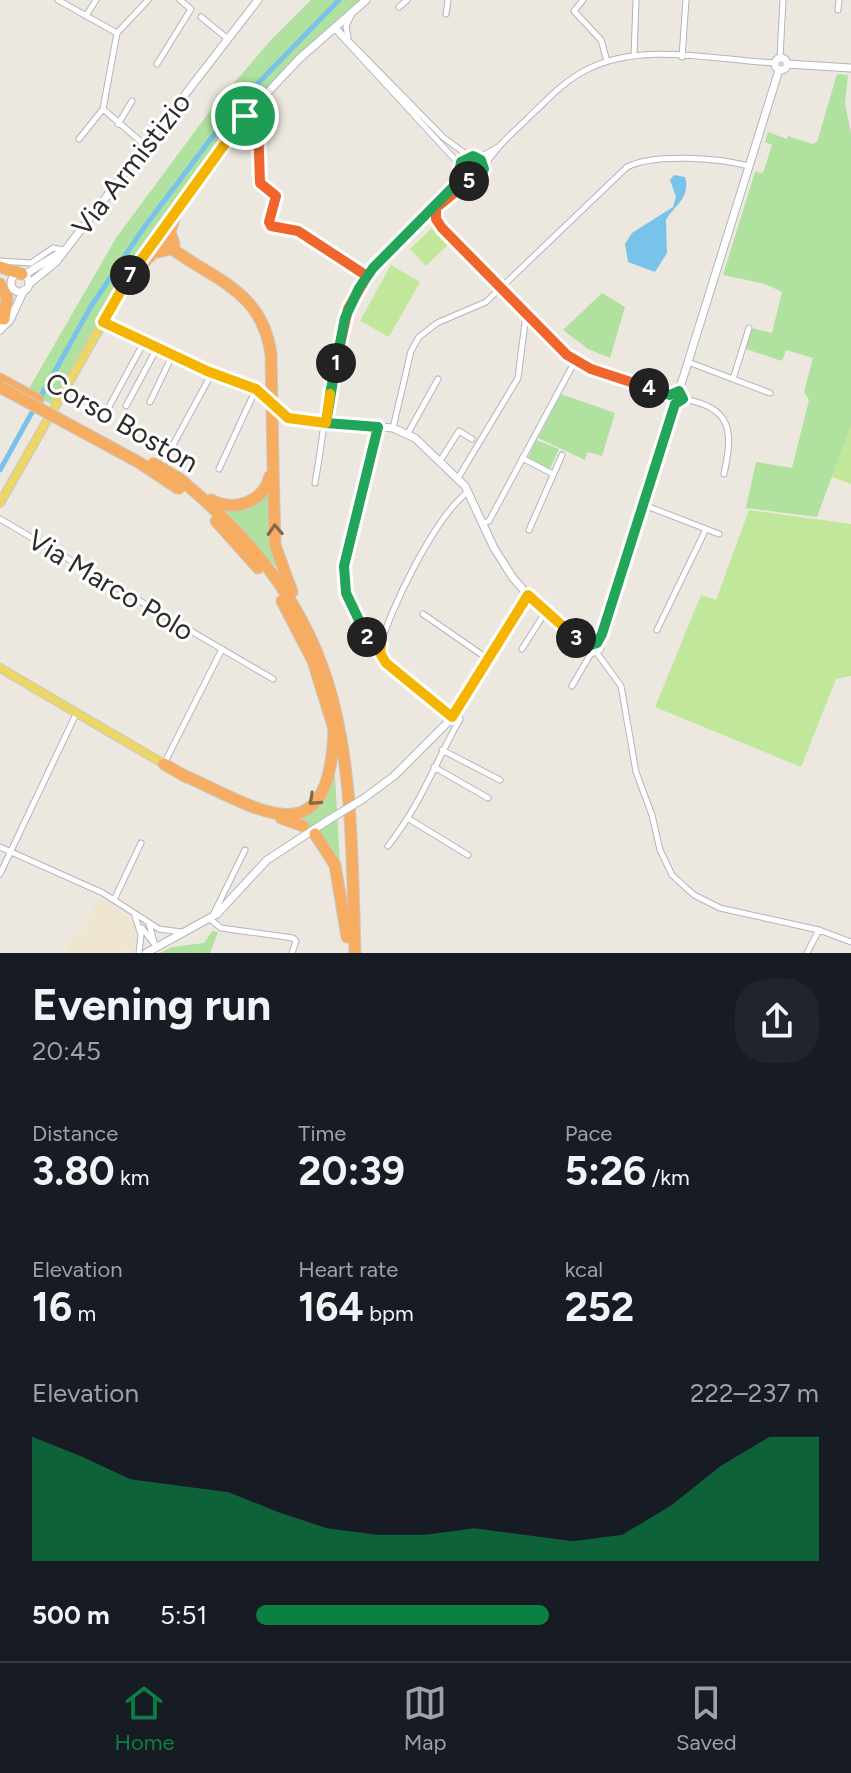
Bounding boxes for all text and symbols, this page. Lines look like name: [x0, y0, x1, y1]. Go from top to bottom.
pin: [211, 82, 279, 150]
street label: Via Armistizio: [65, 86, 197, 242]
icon: arrive: [223, 94, 267, 138]
pin: 5: [449, 161, 489, 201]
text: 5: [463, 167, 475, 194]
pin: 7: [110, 255, 150, 295]
text: 7: [124, 261, 136, 288]
pin: 1: [316, 343, 356, 383]
text: 1: [331, 349, 341, 376]
street label: Corso Boston: [40, 365, 204, 479]
pin: 4: [629, 368, 669, 408]
text: 4: [642, 374, 656, 401]
street label: Via Marco Polo: [22, 522, 200, 648]
one-way arrow: [266, 523, 283, 536]
pin: 2: [347, 617, 387, 657]
pin: 3: [556, 618, 596, 658]
text: 2: [361, 623, 373, 650]
text: 3: [570, 624, 582, 651]
one-way arrow: [309, 791, 323, 805]
text: Evening run: [32, 978, 271, 1031]
button: share: [735, 979, 819, 1063]
text: 20:45: [32, 1035, 101, 1067]
text: Distance: [32, 1120, 118, 1147]
text: Time: [298, 1120, 346, 1147]
text: Pace: [565, 1120, 612, 1147]
text: 3.80: [32, 1147, 115, 1195]
text: 20:39: [298, 1147, 405, 1195]
text: 5:26: [565, 1147, 646, 1195]
text: km: [115, 1164, 149, 1191]
text: /km: [646, 1164, 690, 1191]
text: Elevation: [32, 1256, 122, 1283]
text: Heart rate: [298, 1256, 398, 1283]
text: kcal: [565, 1256, 603, 1283]
text: 16: [32, 1283, 72, 1331]
text: 164: [298, 1283, 364, 1331]
text: 252: [565, 1283, 634, 1331]
text: m: [72, 1300, 96, 1327]
text: bpm: [364, 1300, 414, 1327]
text: Elevation: [32, 1377, 139, 1409]
text: 222–237 m: [690, 1377, 819, 1409]
text: 500 m: [32, 1599, 110, 1631]
text: 5:51: [160, 1599, 207, 1631]
tab: Home: [114, 1681, 174, 1756]
tab: Map: [403, 1681, 447, 1756]
tab: Saved: [676, 1681, 737, 1756]

